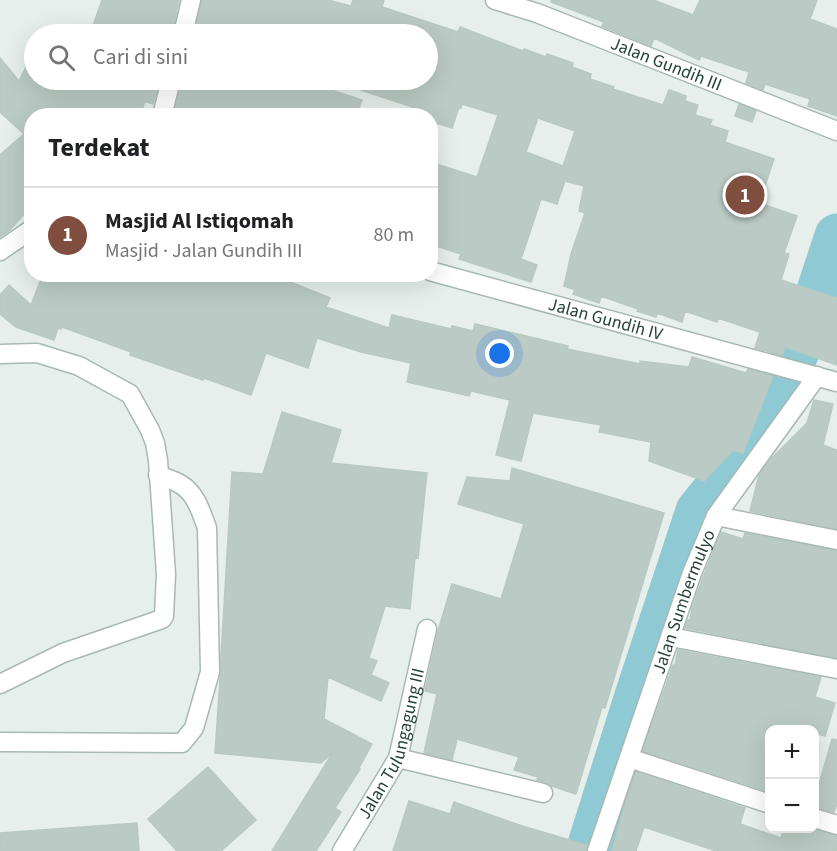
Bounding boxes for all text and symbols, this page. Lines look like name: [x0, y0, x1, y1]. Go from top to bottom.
search box: [24, 24, 438, 90]
street label: Jalan Gundih III: [607, 31, 726, 97]
icon: search: [45, 41, 78, 74]
text: Cari di sini: [93, 41, 188, 73]
text: Terdekat: [48, 129, 150, 166]
pin: 1: [726, 172, 764, 218]
text: Masjid Al Istiqomah: [105, 205, 294, 237]
text: 1: [62, 221, 73, 249]
text: 80 m: [374, 221, 414, 249]
text: Masjid · Jalan Gundih III: [105, 237, 303, 265]
street label: Jalan Gundih IV: [546, 291, 666, 347]
your location: [485, 339, 514, 368]
street label: Jalan Sumbermulyo: [646, 526, 721, 677]
street label: Jalan Tulungagung III: [352, 665, 430, 824]
map controls: [765, 725, 819, 833]
button: +: [765, 725, 819, 779]
button: −: [765, 779, 819, 833]

